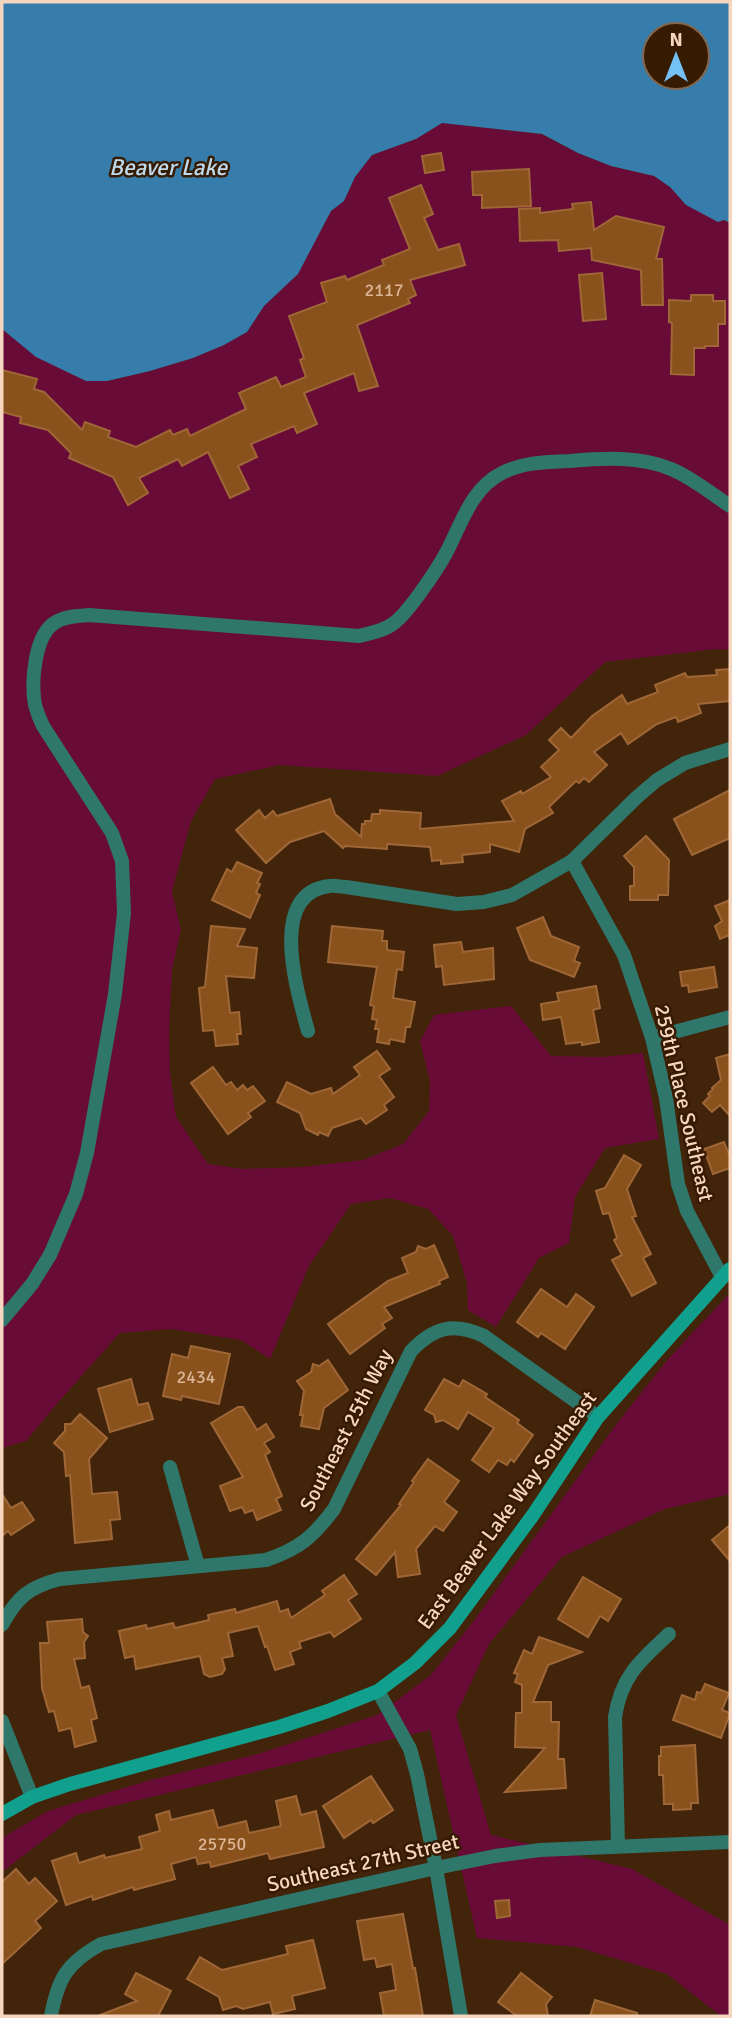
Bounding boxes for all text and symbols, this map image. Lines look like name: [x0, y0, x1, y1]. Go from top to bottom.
north arrow: [641, 21, 711, 91]
text: N: [669, 28, 683, 52]
water label: Beaver Lake: [109, 153, 228, 182]
house number: 2117: [365, 279, 403, 301]
street label: 259th Place Southeast: [649, 1002, 719, 1204]
street label: Southeast 25th Way: [294, 1344, 398, 1515]
house number: 2434: [177, 1366, 216, 1388]
street label: East Beaver Lake Way Southeast: [412, 1386, 602, 1634]
street label: Southeast 27th Street: [265, 1828, 461, 1898]
house number: 25750: [198, 1833, 246, 1855]

